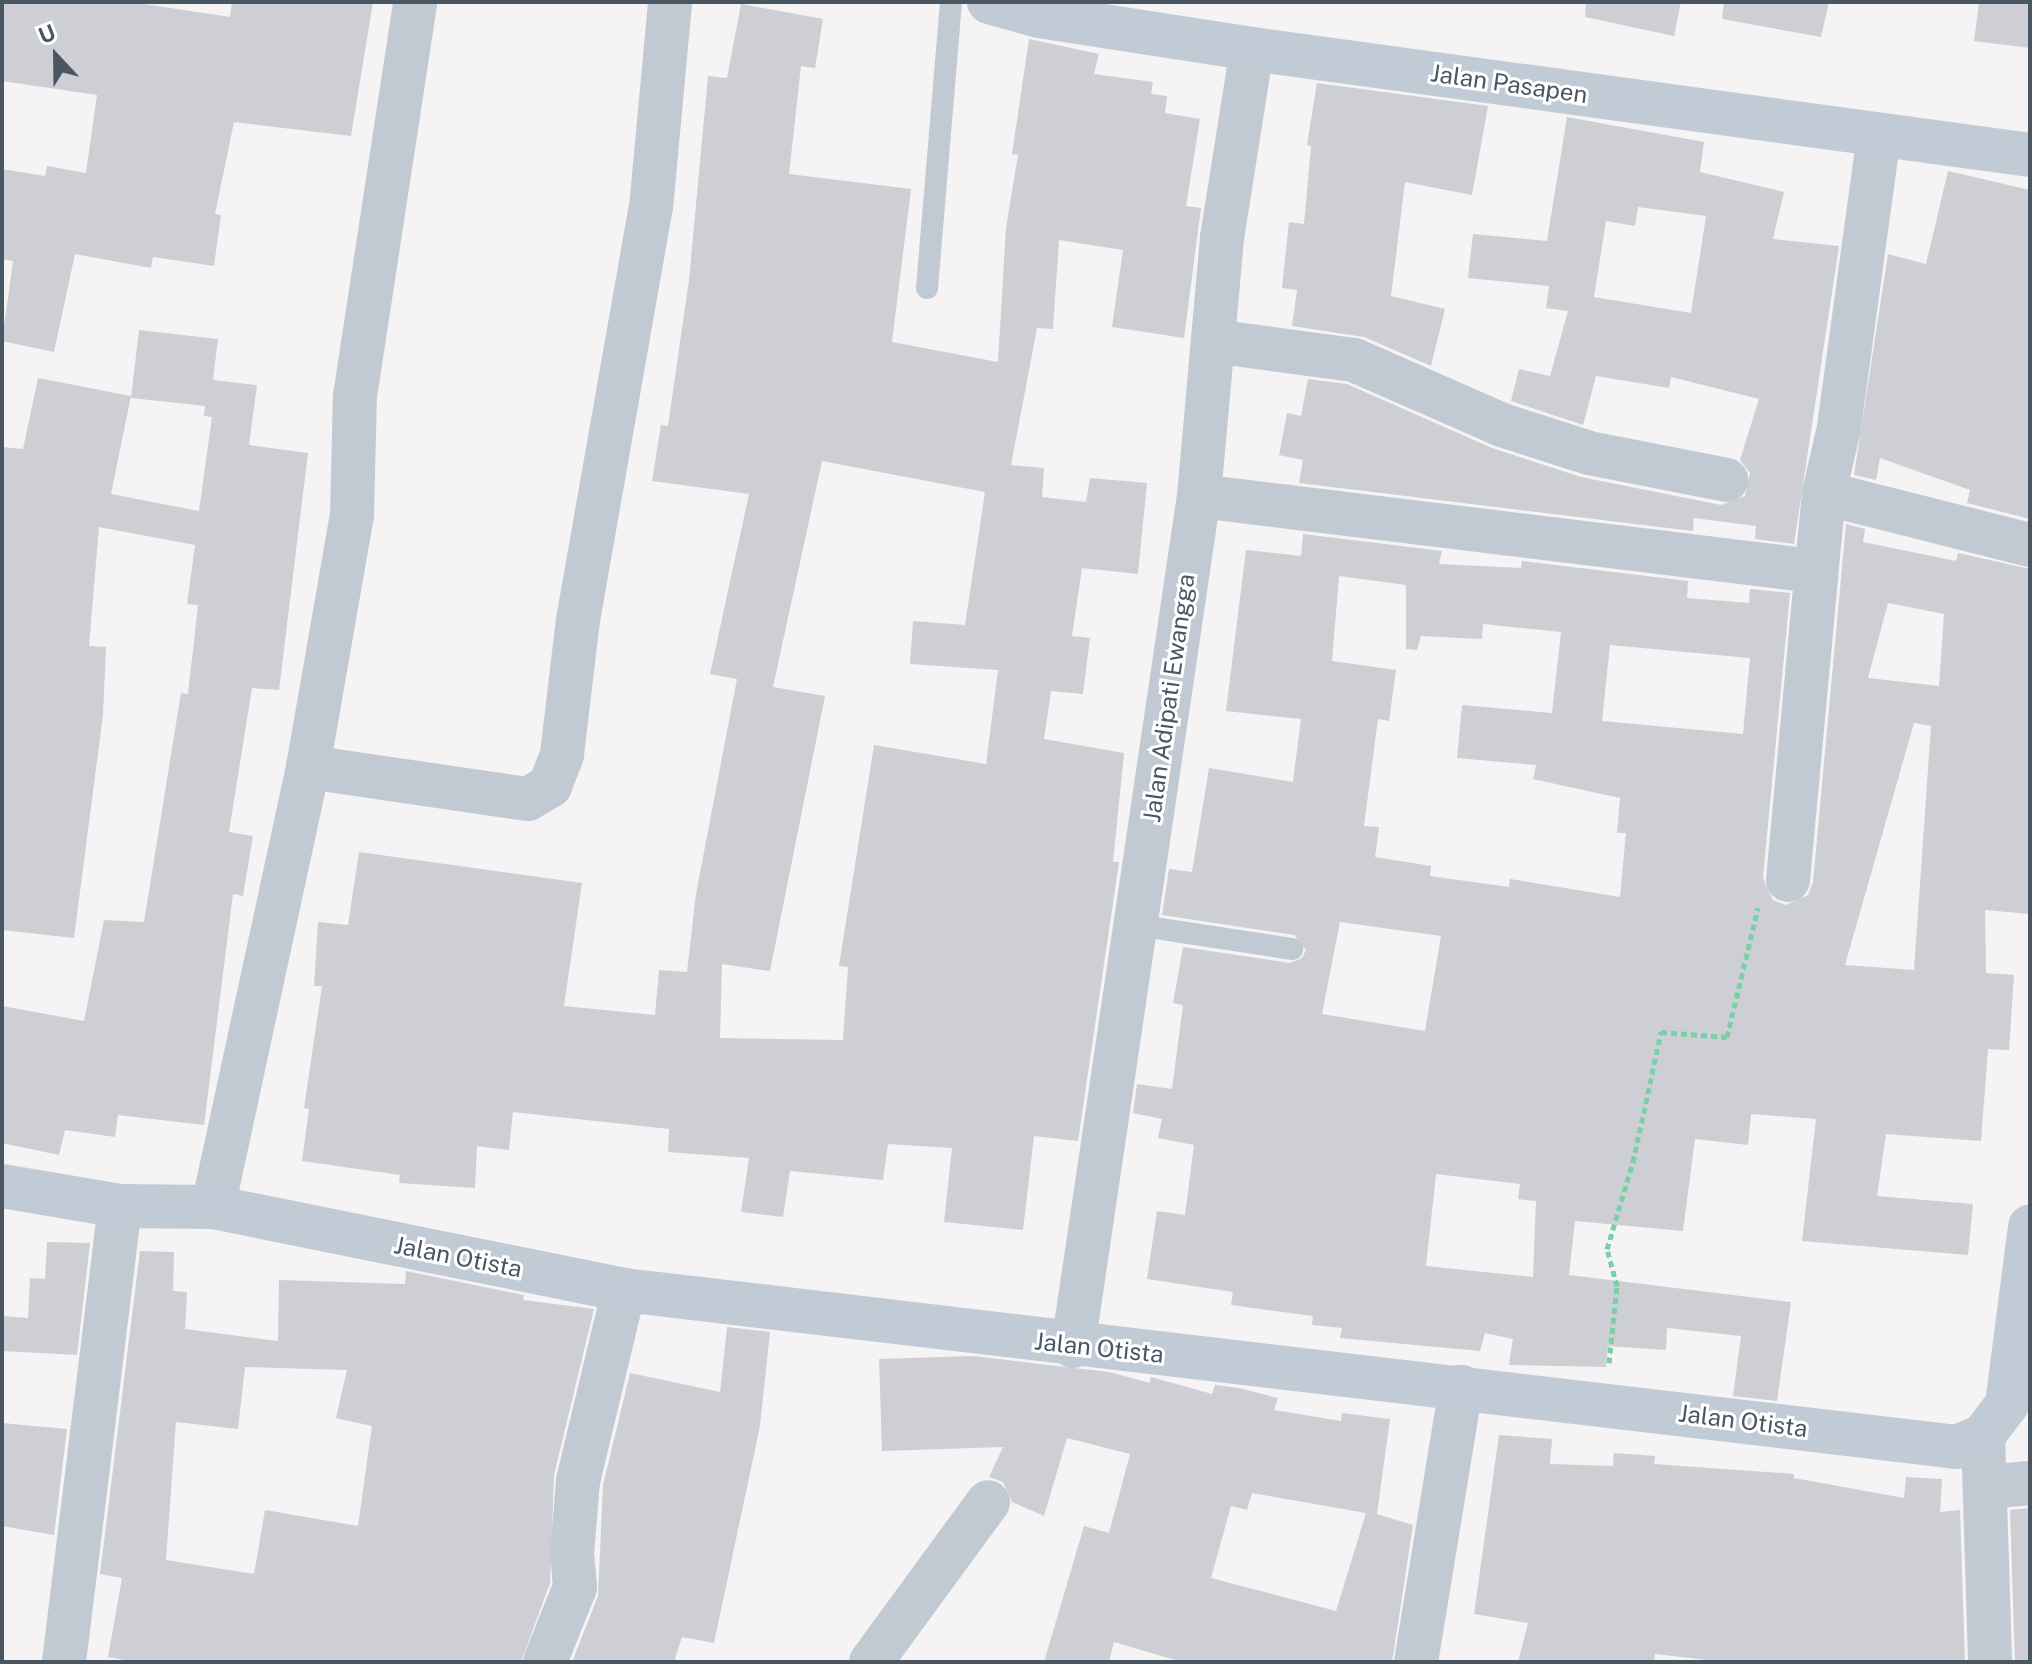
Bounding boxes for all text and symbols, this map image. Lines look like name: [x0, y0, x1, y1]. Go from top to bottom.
north arrow: [16, 16, 96, 96]
text: U: [35, 19, 59, 49]
street label: Jalan Pasapen: [1429, 59, 1589, 109]
street label: Jalan Adipati Ewangga: [1137, 572, 1201, 824]
street label: Jalan Otista: [392, 1230, 524, 1284]
street label: Jalan Otista: [1033, 1327, 1165, 1369]
street label: Jalan Otista: [1677, 1399, 1809, 1443]

